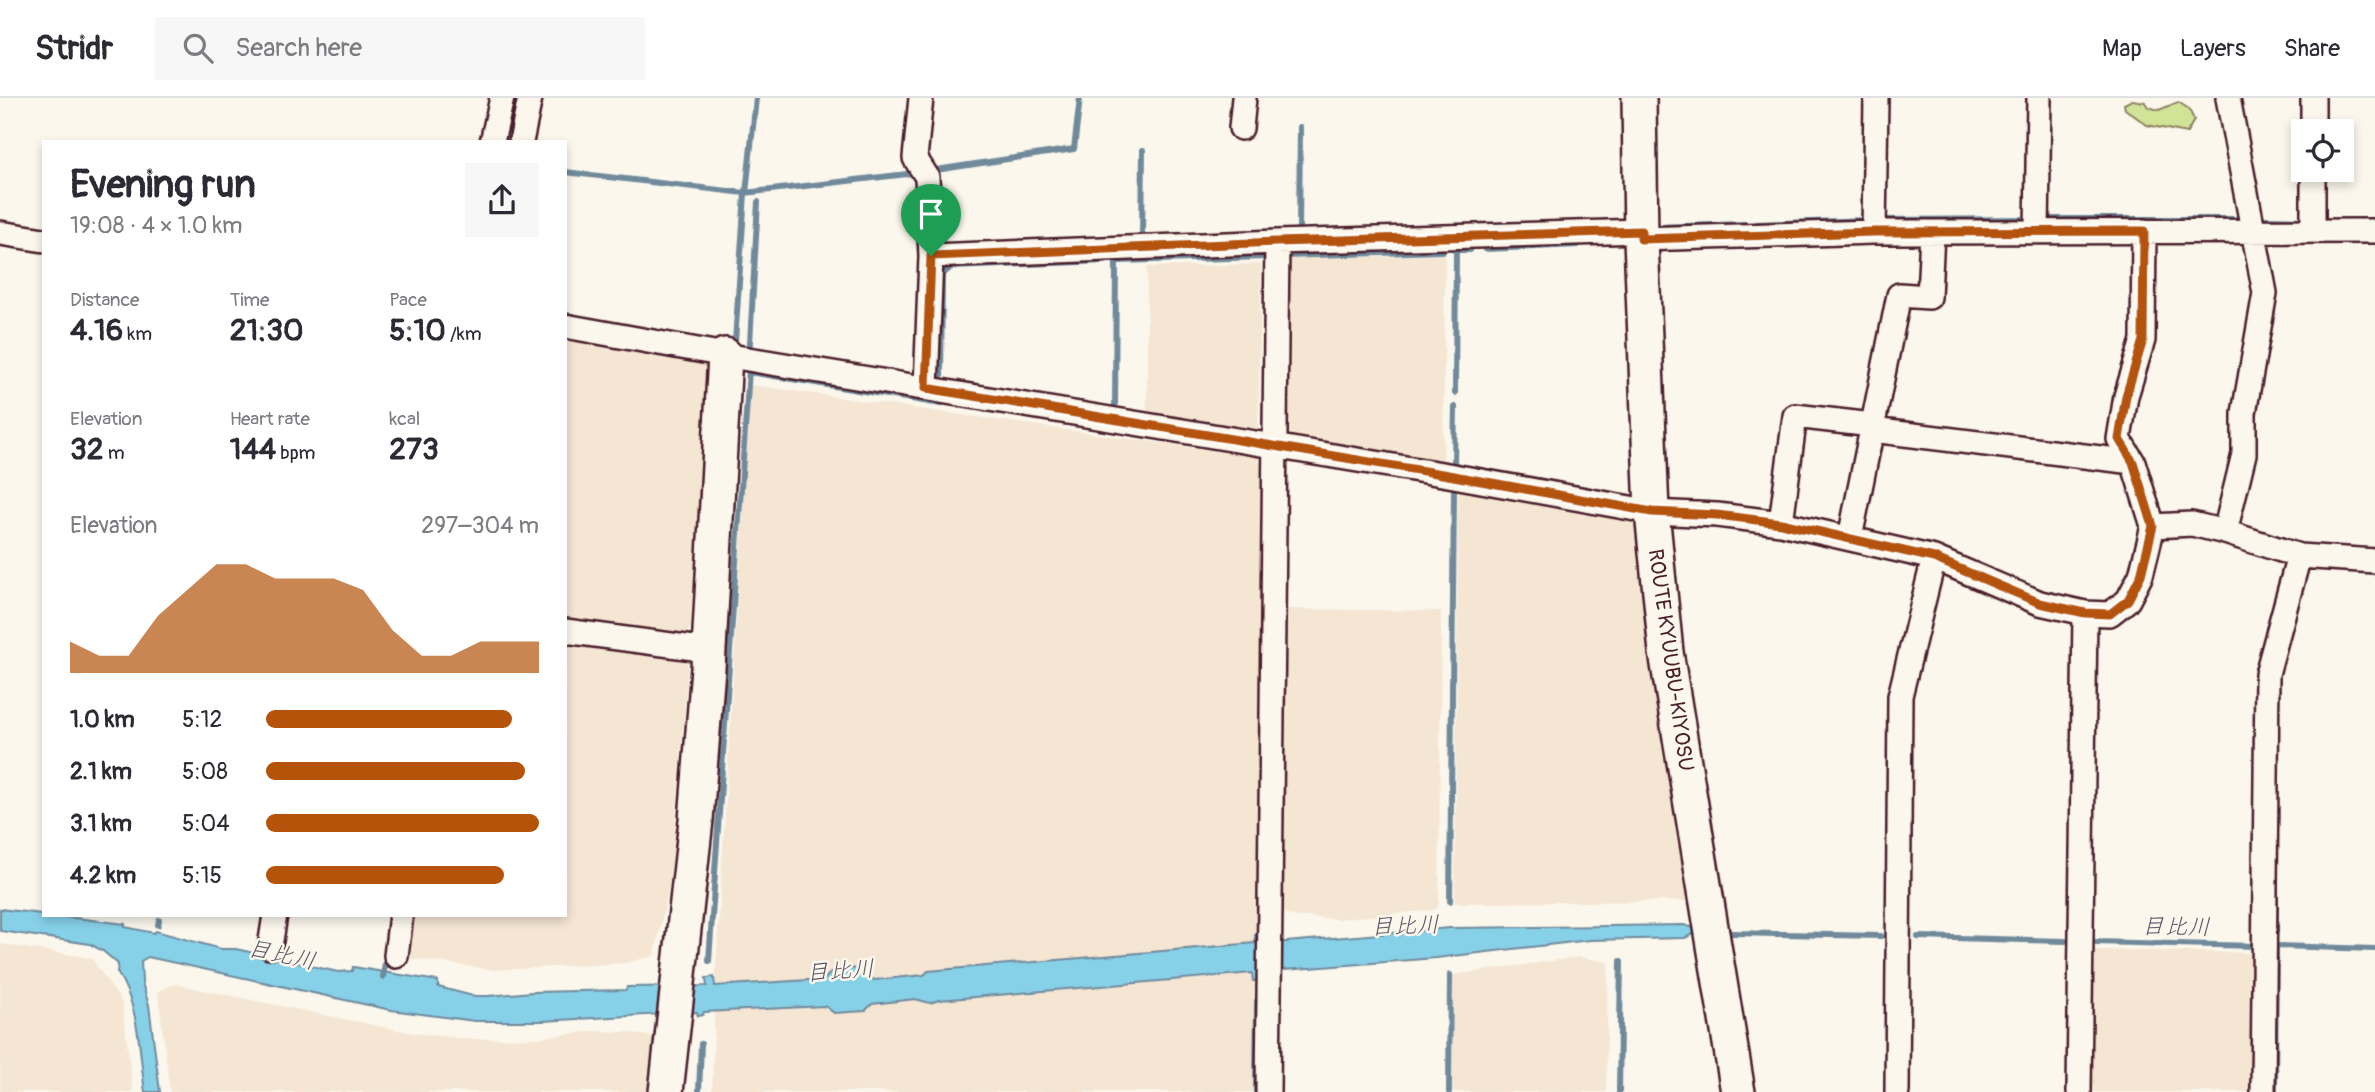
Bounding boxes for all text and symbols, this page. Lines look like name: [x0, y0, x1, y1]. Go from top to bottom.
search box: [155, 17, 645, 80]
text: Stridr: [35, 28, 113, 69]
icon: search: [179, 29, 217, 67]
text: Search here: [235, 32, 362, 64]
text: Map: [2102, 34, 2142, 63]
text: Layers: [2180, 34, 2246, 63]
text: Share: [2284, 34, 2340, 63]
map controls: [2291, 119, 2354, 182]
button: locate: [2291, 119, 2354, 182]
text: Evening run: [70, 161, 256, 209]
button: share: [465, 163, 539, 237]
pin: [901, 184, 961, 256]
icon: arrive: [912, 195, 950, 233]
text: 19:08 · 4 × 1.0 km: [70, 211, 242, 240]
text: Distance: [70, 288, 139, 312]
text: Time: [230, 288, 269, 312]
text: Pace: [389, 288, 427, 312]
text: 4.16: [70, 312, 123, 349]
text: 21:30: [230, 312, 303, 349]
text: 5:10: [389, 312, 446, 349]
text: km: [123, 322, 152, 346]
text: /km: [446, 322, 482, 346]
text: Elevation: [70, 407, 142, 431]
text: Heart rate: [230, 407, 310, 431]
text: kcal: [389, 407, 420, 431]
text: 32: [70, 431, 104, 468]
text: 144: [230, 431, 276, 468]
text: 273: [389, 431, 439, 468]
text: m: [104, 441, 125, 465]
text: bpm: [276, 441, 315, 465]
text: Elevation: [70, 511, 158, 540]
text: 297–304 m: [421, 511, 539, 540]
street label: ROUTE KYUUBU-KIYOSU: [1642, 547, 1699, 773]
text: 1.0 km: [70, 705, 135, 734]
text: 5:12: [182, 705, 222, 734]
text: 2.1 km: [70, 757, 132, 786]
text: 5:08: [182, 757, 228, 786]
text: 3.1 km: [70, 809, 132, 838]
text: 5:04: [182, 809, 230, 838]
text: 4.2 km: [70, 861, 136, 890]
text: 5:15: [182, 861, 222, 890]
water label: 目比川: [1370, 910, 1440, 941]
water label: 目比川: [2141, 911, 2211, 942]
water label: 目比川: [245, 933, 319, 976]
water label: 目比川: [805, 954, 875, 987]

